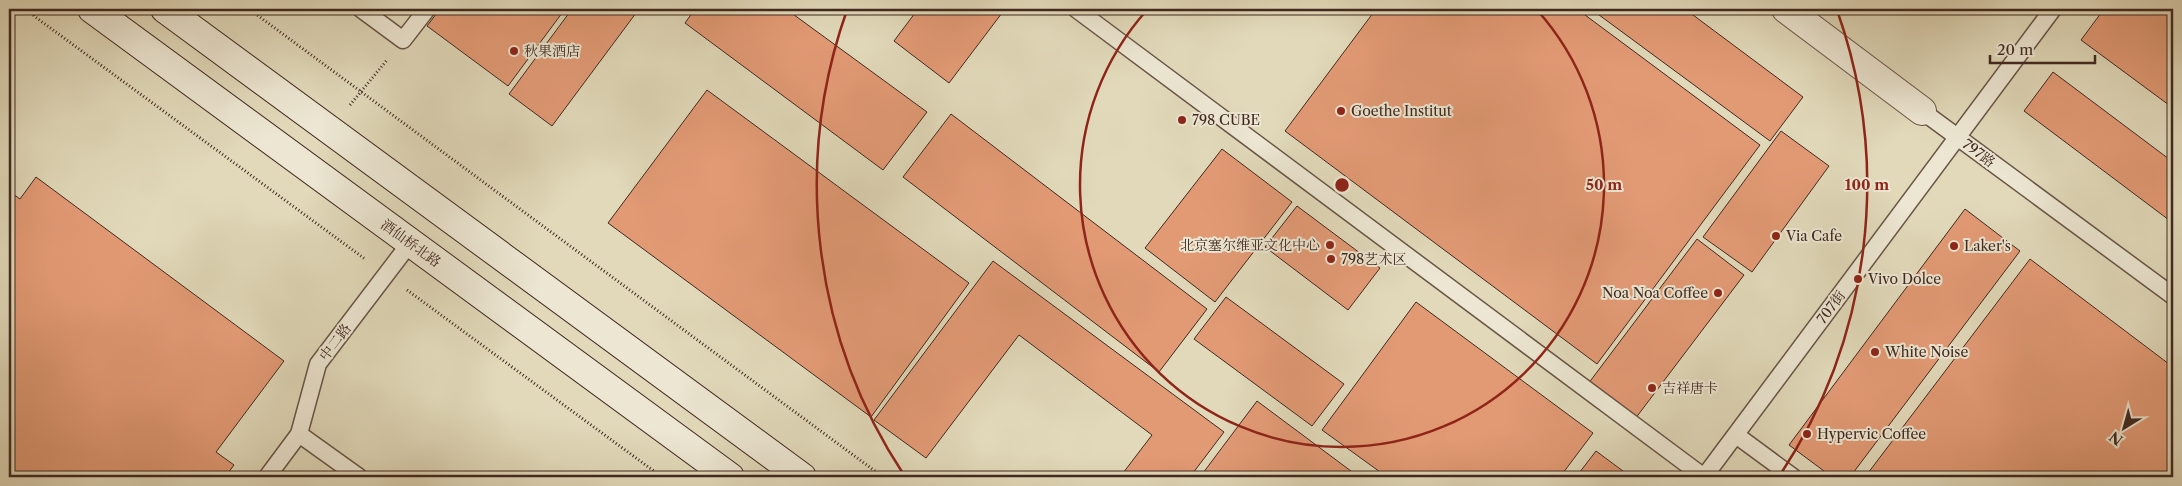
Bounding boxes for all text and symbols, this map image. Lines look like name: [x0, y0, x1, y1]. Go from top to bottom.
scale bar: [1990, 32, 2094, 64]
text: 20 m: [1997, 40, 2033, 59]
place label: 秋果酒店: [524, 42, 580, 60]
marker: 秋果酒店: [508, 45, 520, 57]
place label: Goethe Institut: [1351, 102, 1452, 120]
marker: Goethe Institut: [1335, 105, 1347, 117]
place label: 798 CUBE: [1192, 111, 1260, 129]
marker: 798 CUBE: [1176, 114, 1188, 126]
street label: 797路: [1959, 135, 1999, 171]
text: 50 m: [1586, 175, 1622, 194]
text: 100 m: [1845, 175, 1889, 194]
centre of rings: [1333, 176, 1351, 194]
street label: 酒仙桥北路: [377, 215, 445, 271]
place label: Via Cafe: [1785, 227, 1842, 245]
marker: Via Cafe: [1770, 230, 1782, 242]
place label: 北京塞尔维亚文化中心: [1180, 236, 1320, 254]
place label: Laker's: [1964, 237, 2011, 255]
marker: 北京塞尔维亚文化中心: [1324, 239, 1336, 251]
marker: Laker's: [1948, 240, 1960, 252]
place label: 798艺术区: [1341, 250, 1406, 268]
marker: 798艺术区: [1325, 253, 1337, 265]
place label: Vivo Dolce: [1867, 270, 1941, 288]
marker: Vivo Dolce: [1852, 273, 1864, 285]
place label: Noa Noa Coffee: [1602, 284, 1708, 302]
marker: Noa Noa Coffee: [1712, 287, 1724, 299]
street label: 707街: [1813, 287, 1849, 327]
street label: 中二路: [315, 320, 355, 364]
place label: White Noise: [1884, 343, 1968, 361]
marker: White Noise: [1869, 346, 1881, 358]
place label: 吉祥唐卡: [1662, 379, 1718, 397]
marker: 吉祥唐卡: [1646, 382, 1658, 394]
north arrow: [2100, 404, 2150, 454]
place label: Hypervic Coffee: [1817, 425, 1926, 443]
marker: Hypervic Coffee: [1801, 428, 1813, 440]
text: N: [2106, 428, 2126, 449]

